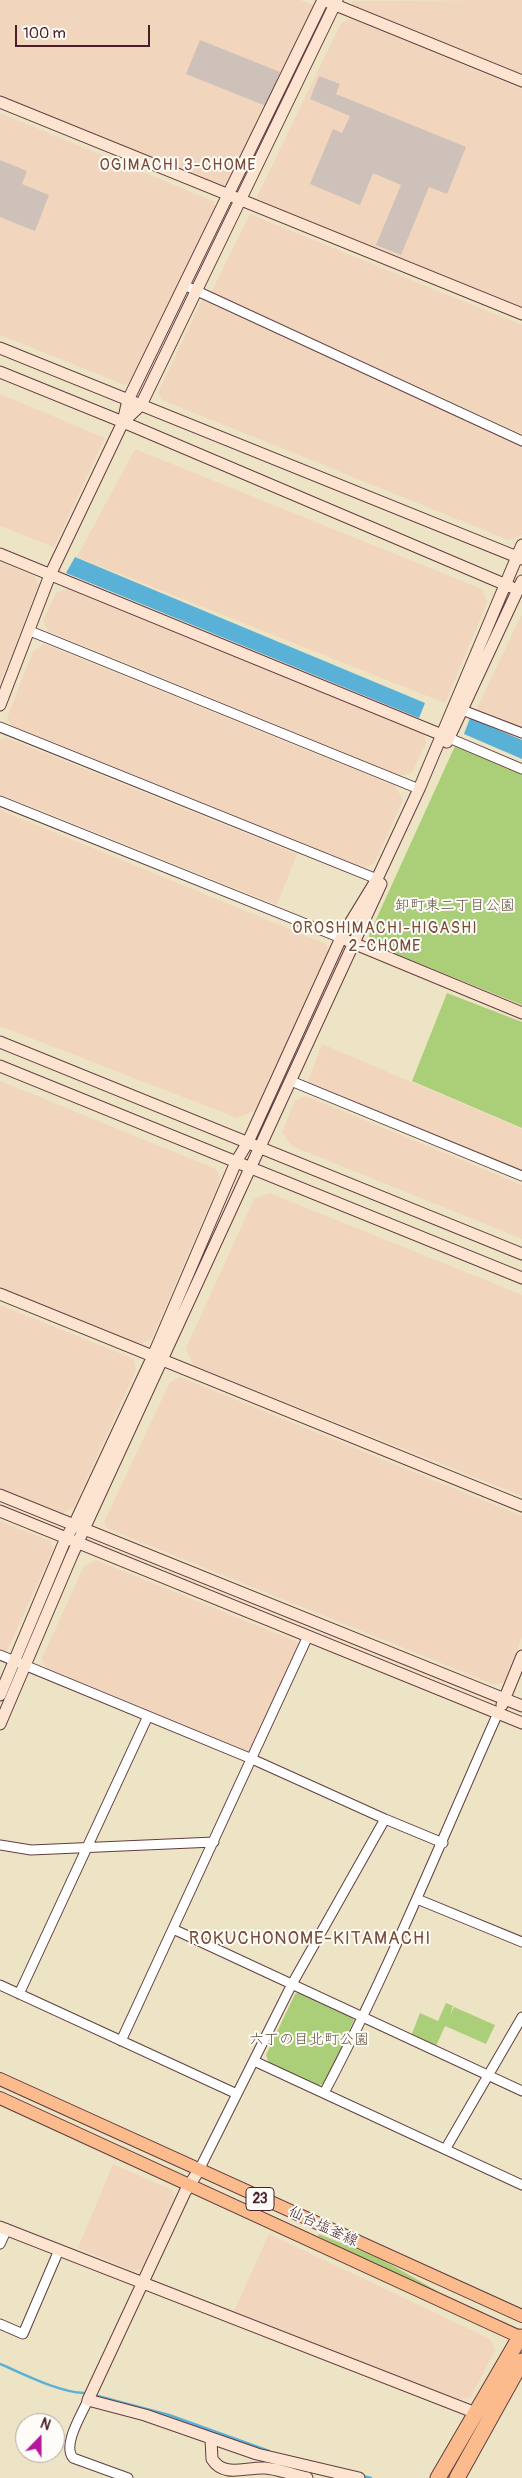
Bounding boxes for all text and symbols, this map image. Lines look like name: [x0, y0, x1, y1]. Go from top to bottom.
scale bar: [18, 15, 152, 47]
text: 100 m: [23, 24, 66, 43]
district label: OGIMACHI 3-CHOME: [98, 156, 258, 176]
park label: 卸町東二丁目公園: [395, 897, 515, 915]
district label: OROSHIMACHI-HIGASHI 2-CHOME: [290, 919, 480, 957]
district label: ROKUCHONOME-KITAMACHI: [186, 1928, 434, 1950]
park label: 六丁の目北町公園: [249, 2031, 369, 2049]
road number: 23: [246, 2188, 274, 2210]
street label: 仙台塩釜線: [285, 2203, 361, 2251]
north arrow: [15, 2413, 65, 2463]
text: N: [38, 2415, 53, 2434]

